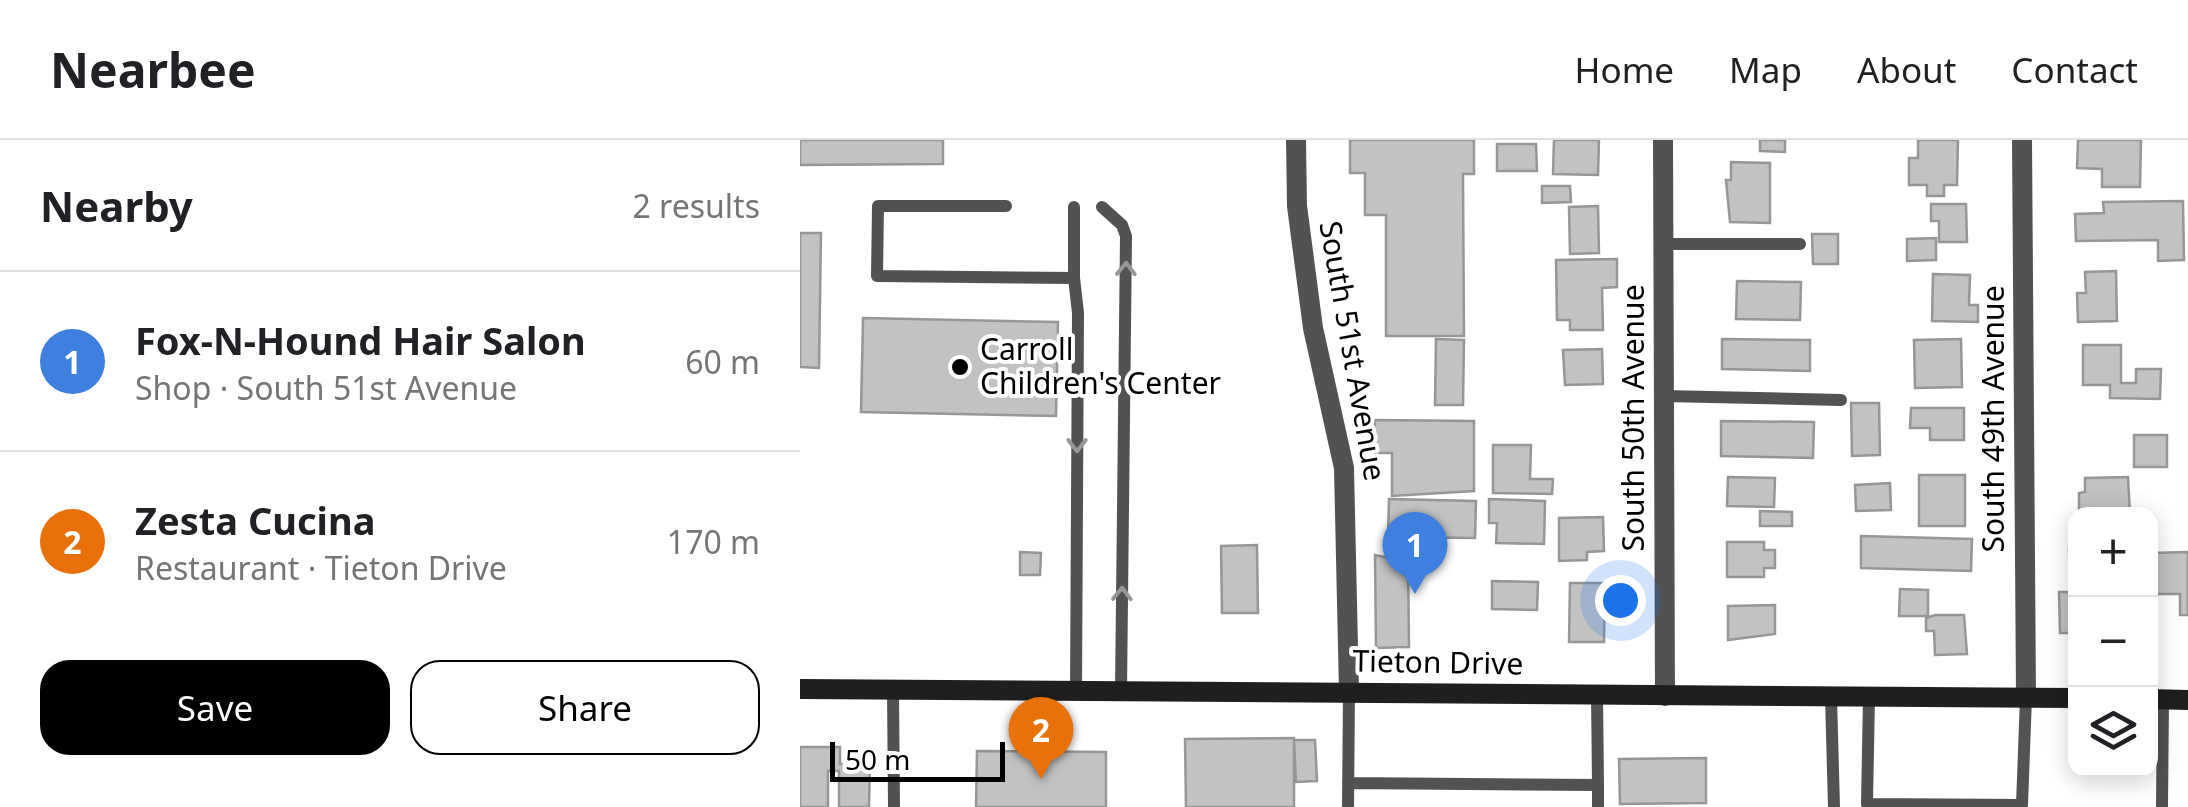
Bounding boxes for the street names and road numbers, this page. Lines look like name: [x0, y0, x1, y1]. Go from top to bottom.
street label: South 51st Avenue: [1310, 218, 1396, 484]
street label: South 50th Avenue: [1612, 284, 1653, 552]
street label: South 49th Avenue: [1972, 285, 2013, 553]
street label: Tieton Drive: [1352, 640, 1524, 683]

